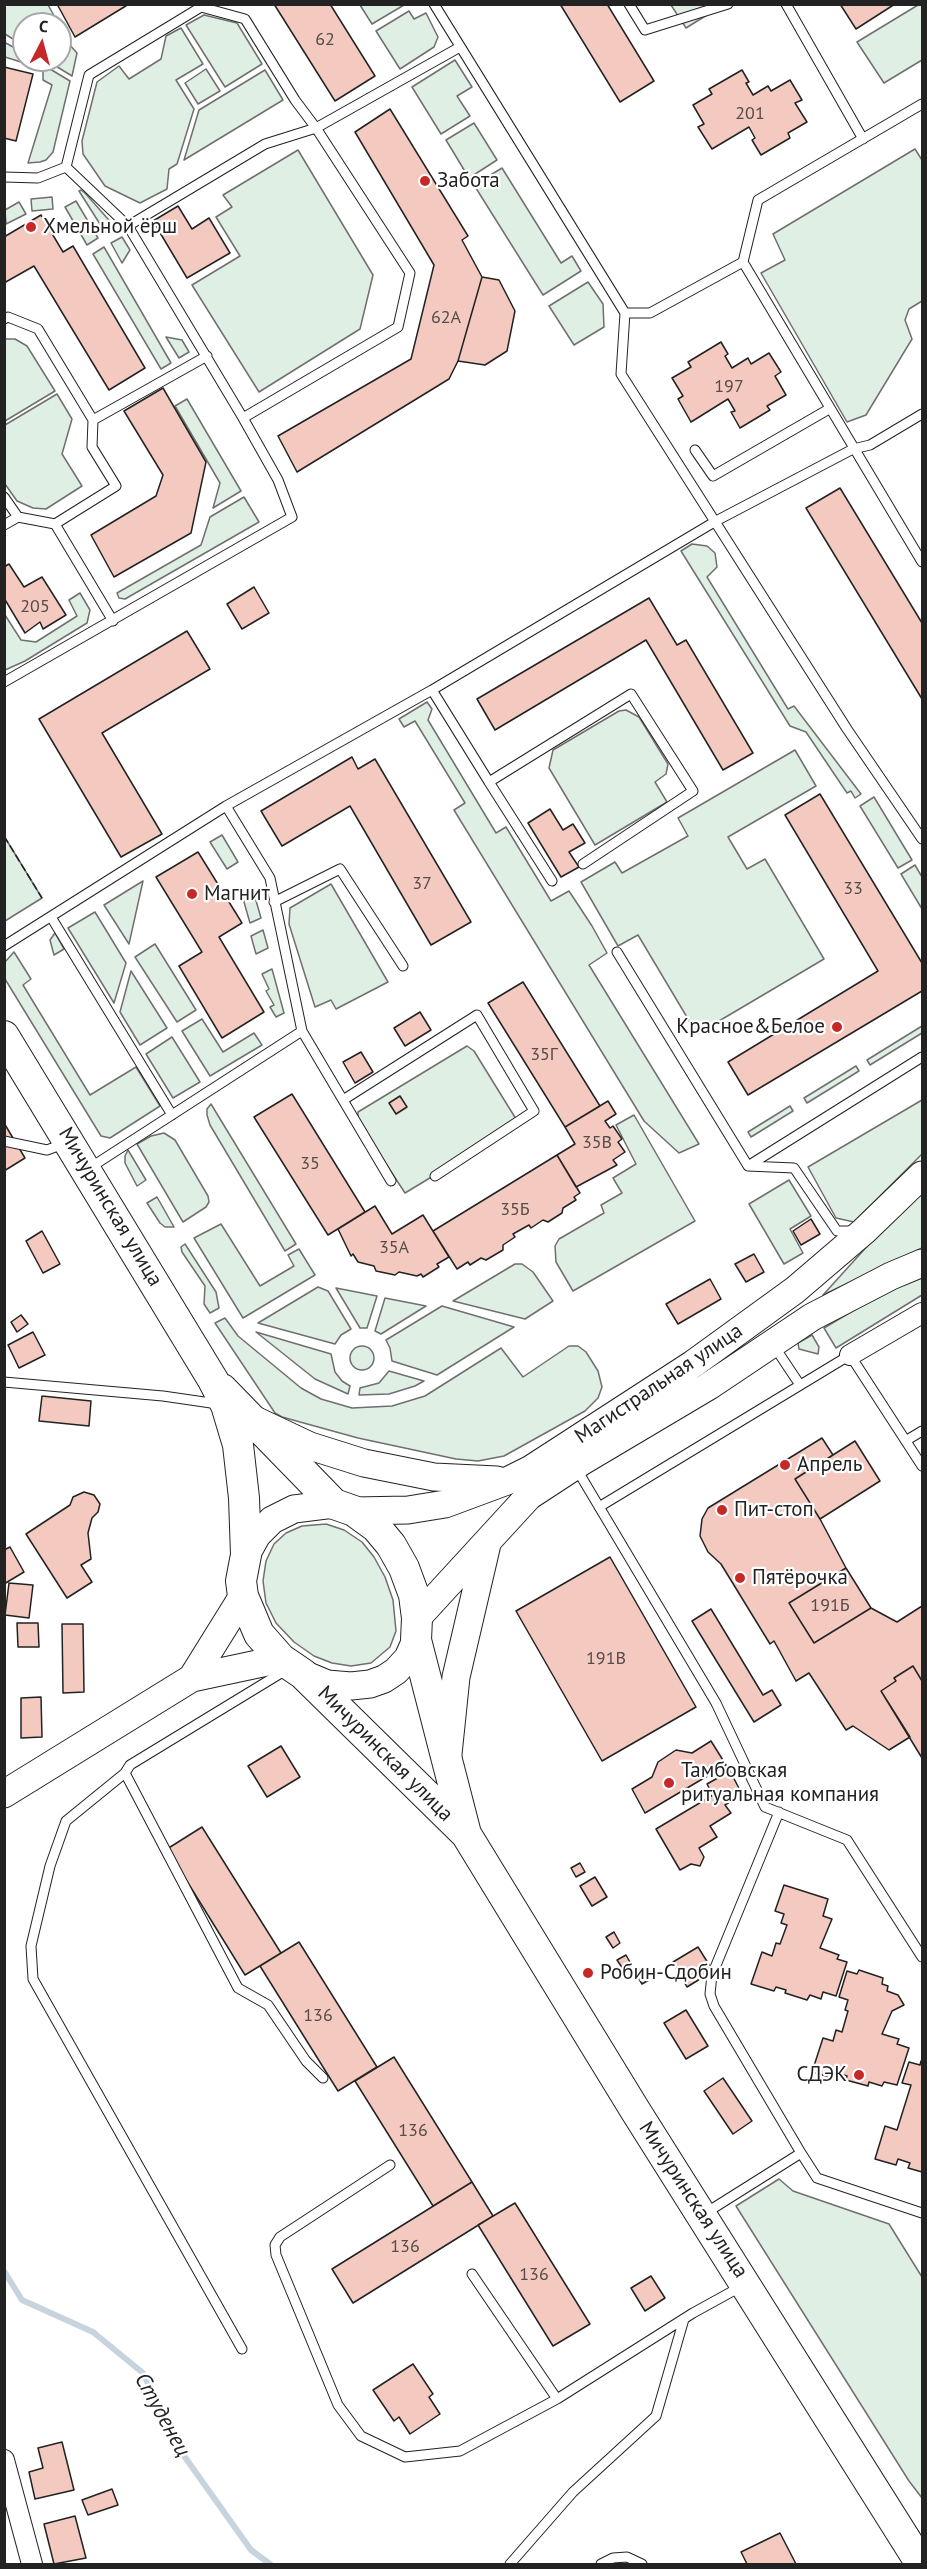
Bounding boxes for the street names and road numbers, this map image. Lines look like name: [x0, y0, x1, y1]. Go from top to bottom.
street label: Мичуринская улица: [53, 1123, 167, 1291]
street label: Магистральная улица: [570, 1319, 748, 1449]
street label: Мичуринская улица: [312, 1681, 458, 1827]
street label: Мичуринская улица: [633, 2117, 753, 2283]

